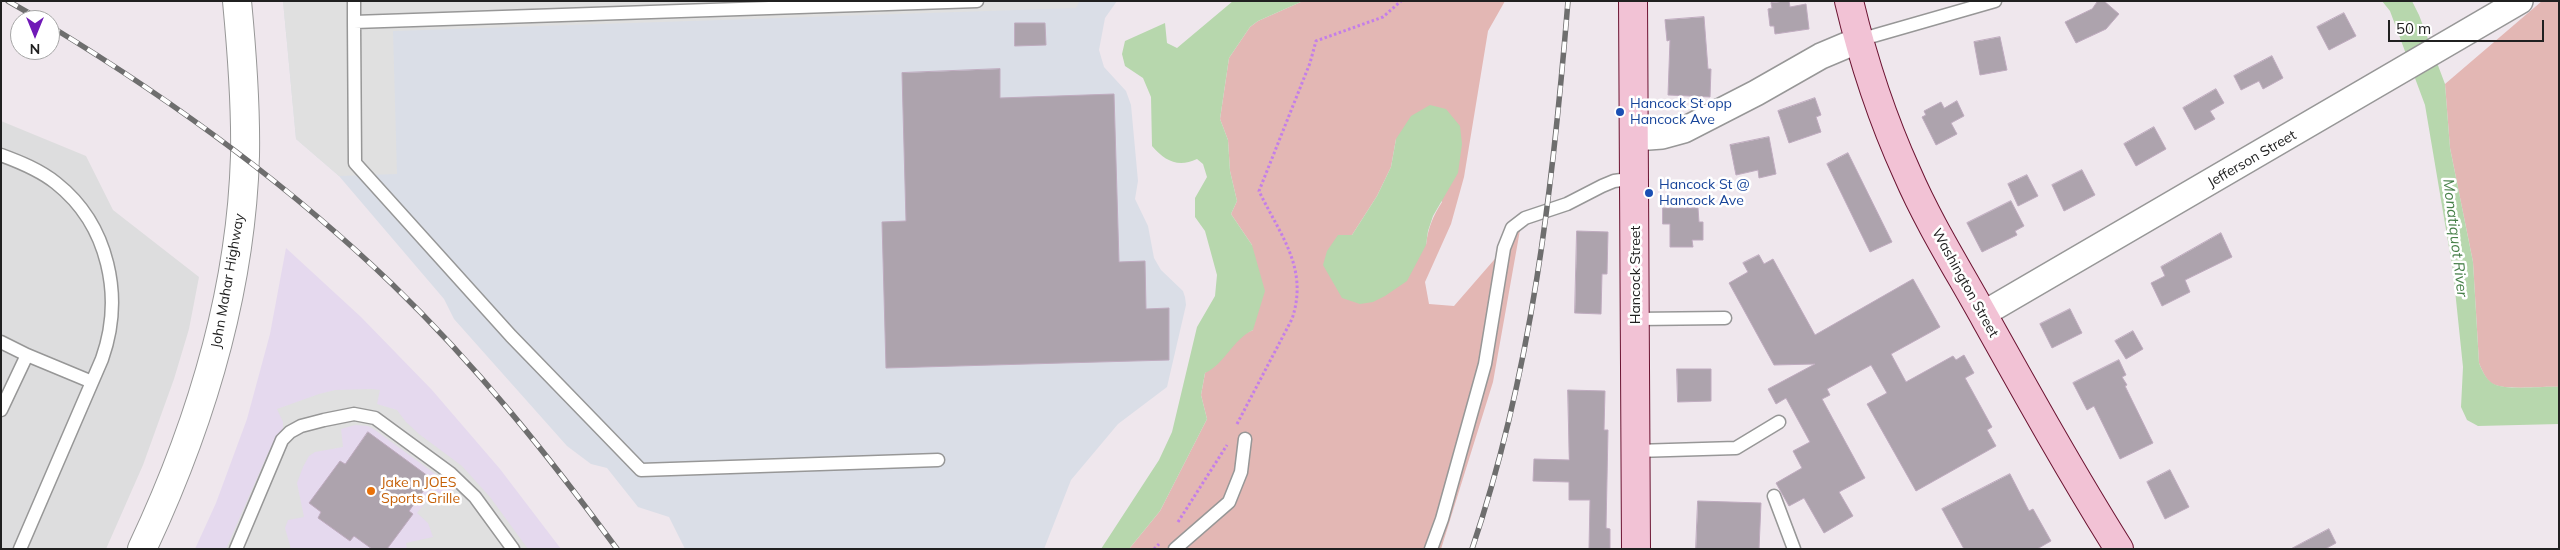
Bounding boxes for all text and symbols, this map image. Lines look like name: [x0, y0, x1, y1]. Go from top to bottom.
north arrow: [10, 10, 60, 60]
scale bar: [2390, 10, 2546, 42]
text: 50 m: [2396, 19, 2431, 38]
text: N: [30, 40, 40, 58]
place label: Hancock St opp Hancock Ave: [1630, 96, 1732, 128]
marker: Hancock St opp Hancock Ave: [1614, 106, 1626, 118]
street label: Jefferson Street: [2205, 127, 2299, 191]
place label: Hancock St @ Hancock Ave: [1659, 177, 1750, 210]
water label: Monatiquot River: [2439, 178, 2471, 298]
marker: Hancock St @ Hancock Ave: [1643, 187, 1655, 199]
street label: John Mahar Highway: [208, 212, 248, 350]
street label: Hancock Street: [1628, 226, 1644, 324]
street label: Washington Street: [1928, 226, 2002, 340]
place label: Jake n JOES Sports Grille: [381, 475, 460, 508]
marker: Jake n JOES Sports Grille: [365, 485, 377, 497]

